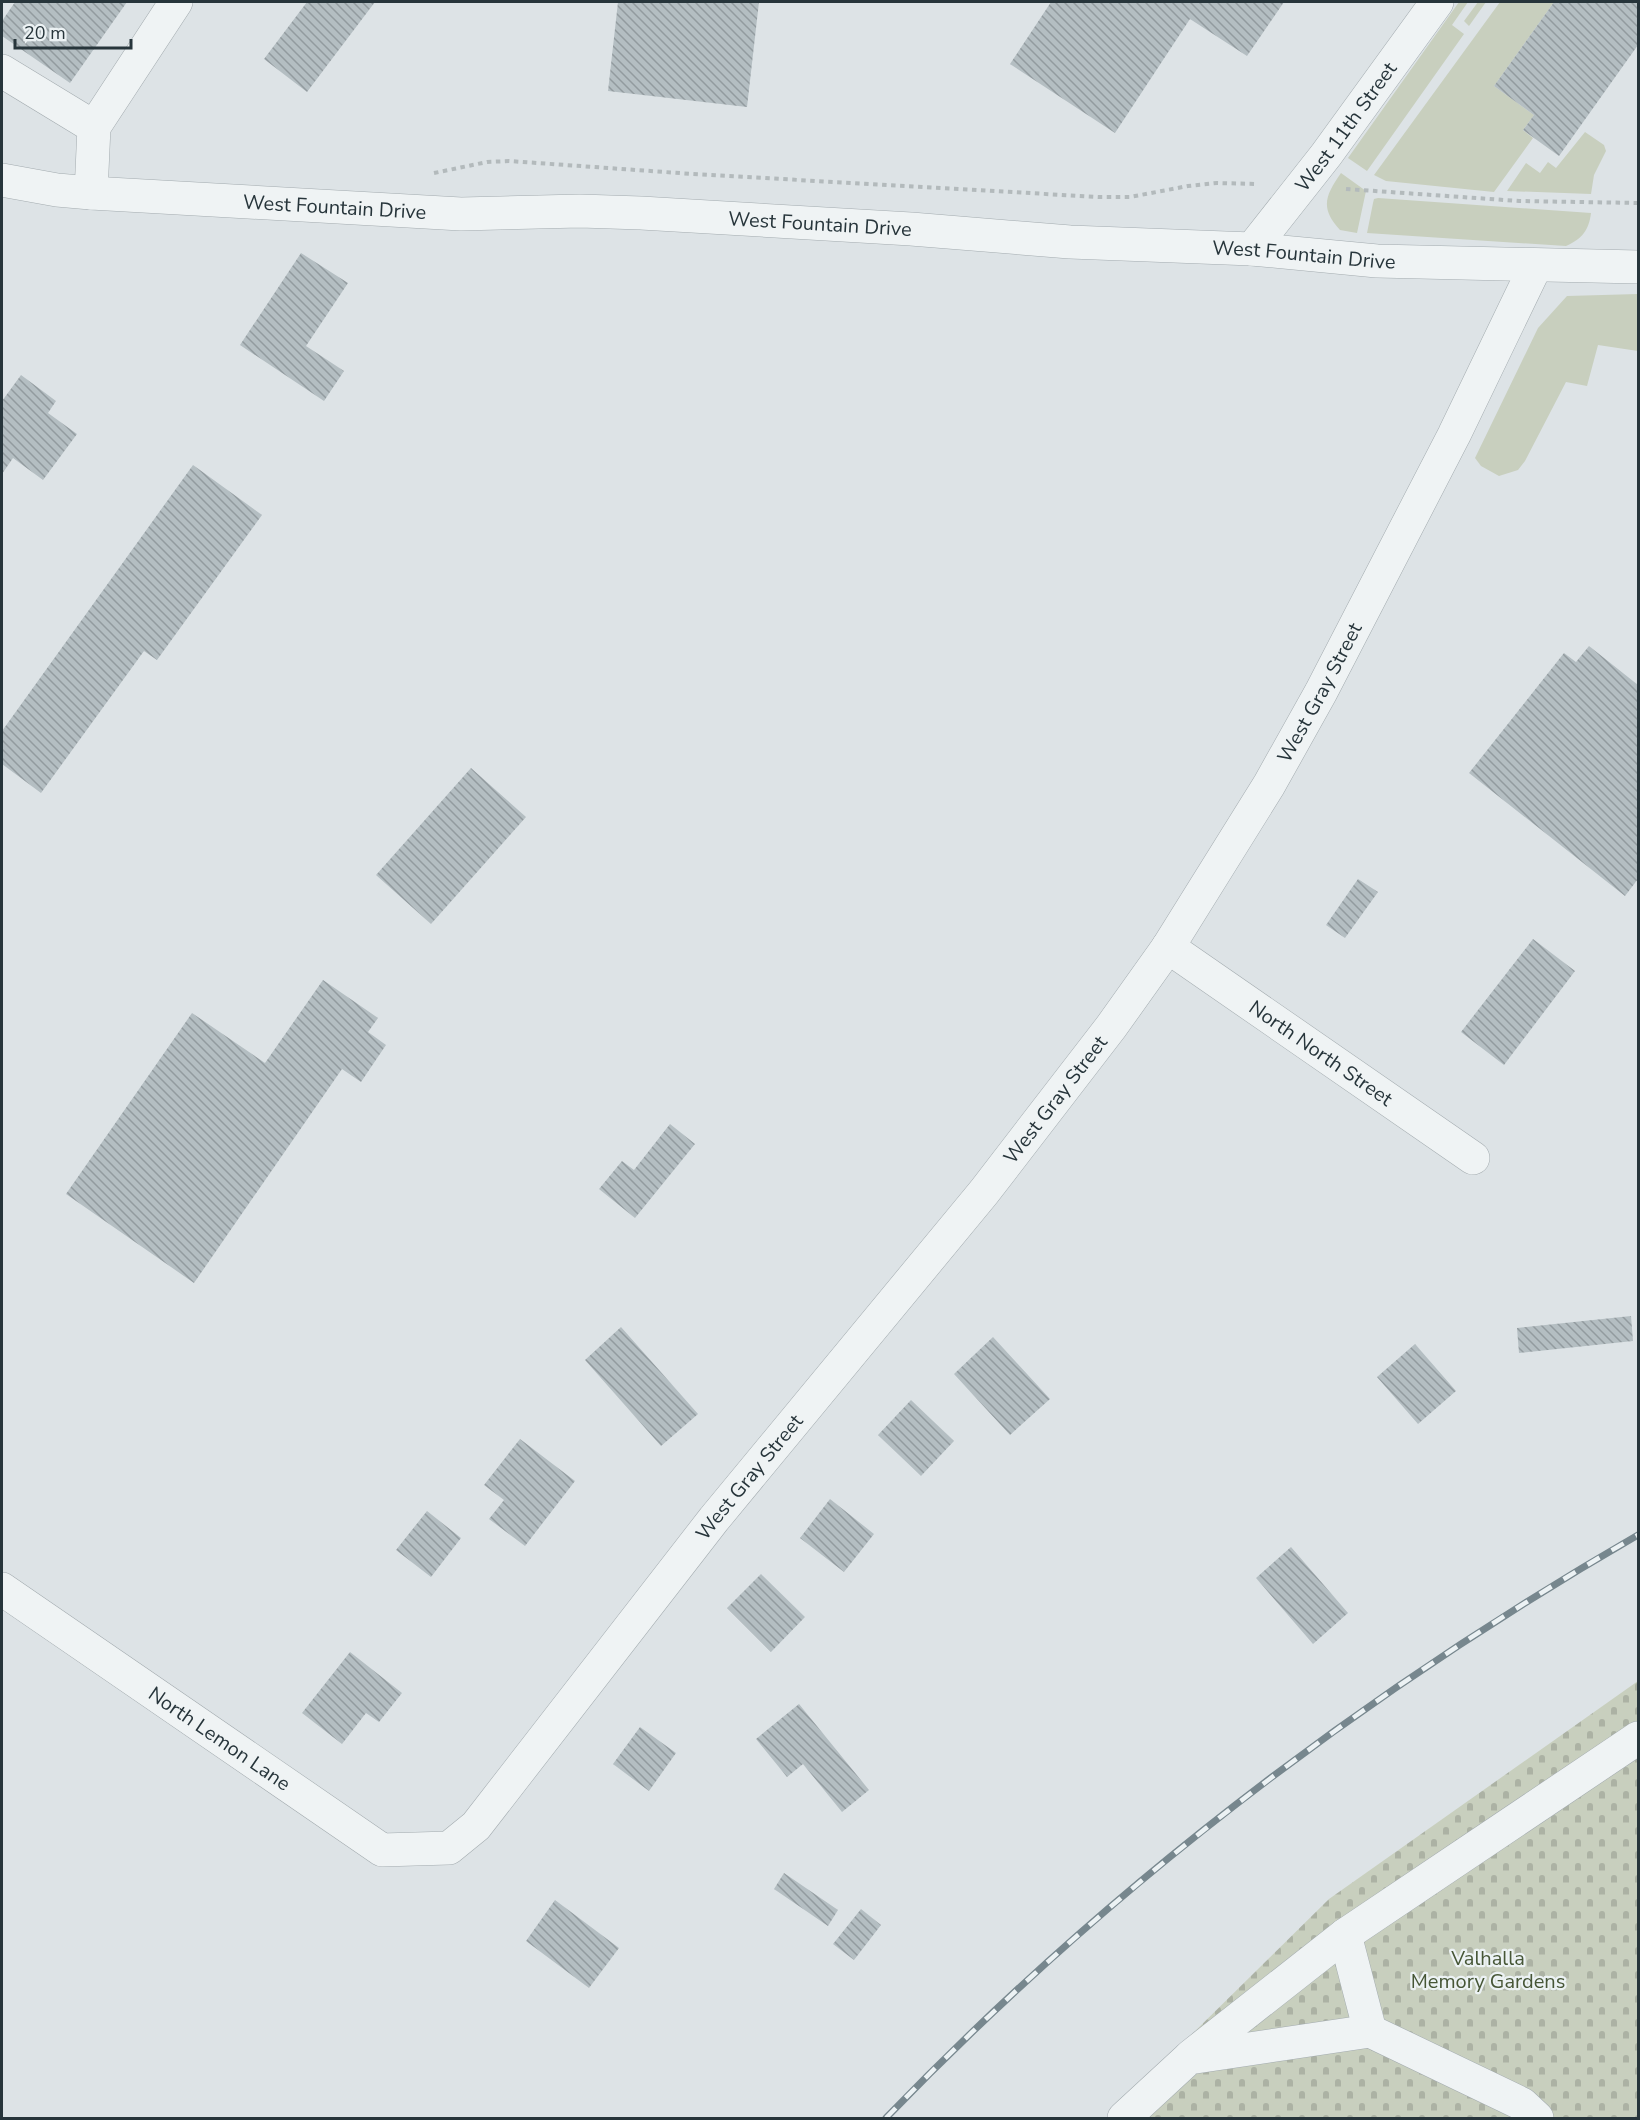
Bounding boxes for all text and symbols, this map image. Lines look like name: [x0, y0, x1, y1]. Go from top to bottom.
scale bar: [15, 12, 130, 50]
text: 20 m: [24, 21, 66, 45]
street label: West 11th Street: [1289, 56, 1403, 197]
street label: West Fountain Drive: [242, 188, 427, 226]
street label: West Fountain Drive: [727, 205, 912, 243]
street label: West Fountain Drive: [1212, 234, 1396, 275]
street label: West Gray Street: [1271, 617, 1369, 767]
street label: North North Street: [1244, 994, 1399, 1113]
street label: West Gray Street: [997, 1029, 1114, 1169]
street label: West Gray Street: [689, 1408, 809, 1545]
street label: North Lemon Lane: [143, 1680, 296, 1797]
park label: Valhalla Memory Gardens: [1411, 1945, 1565, 1995]

